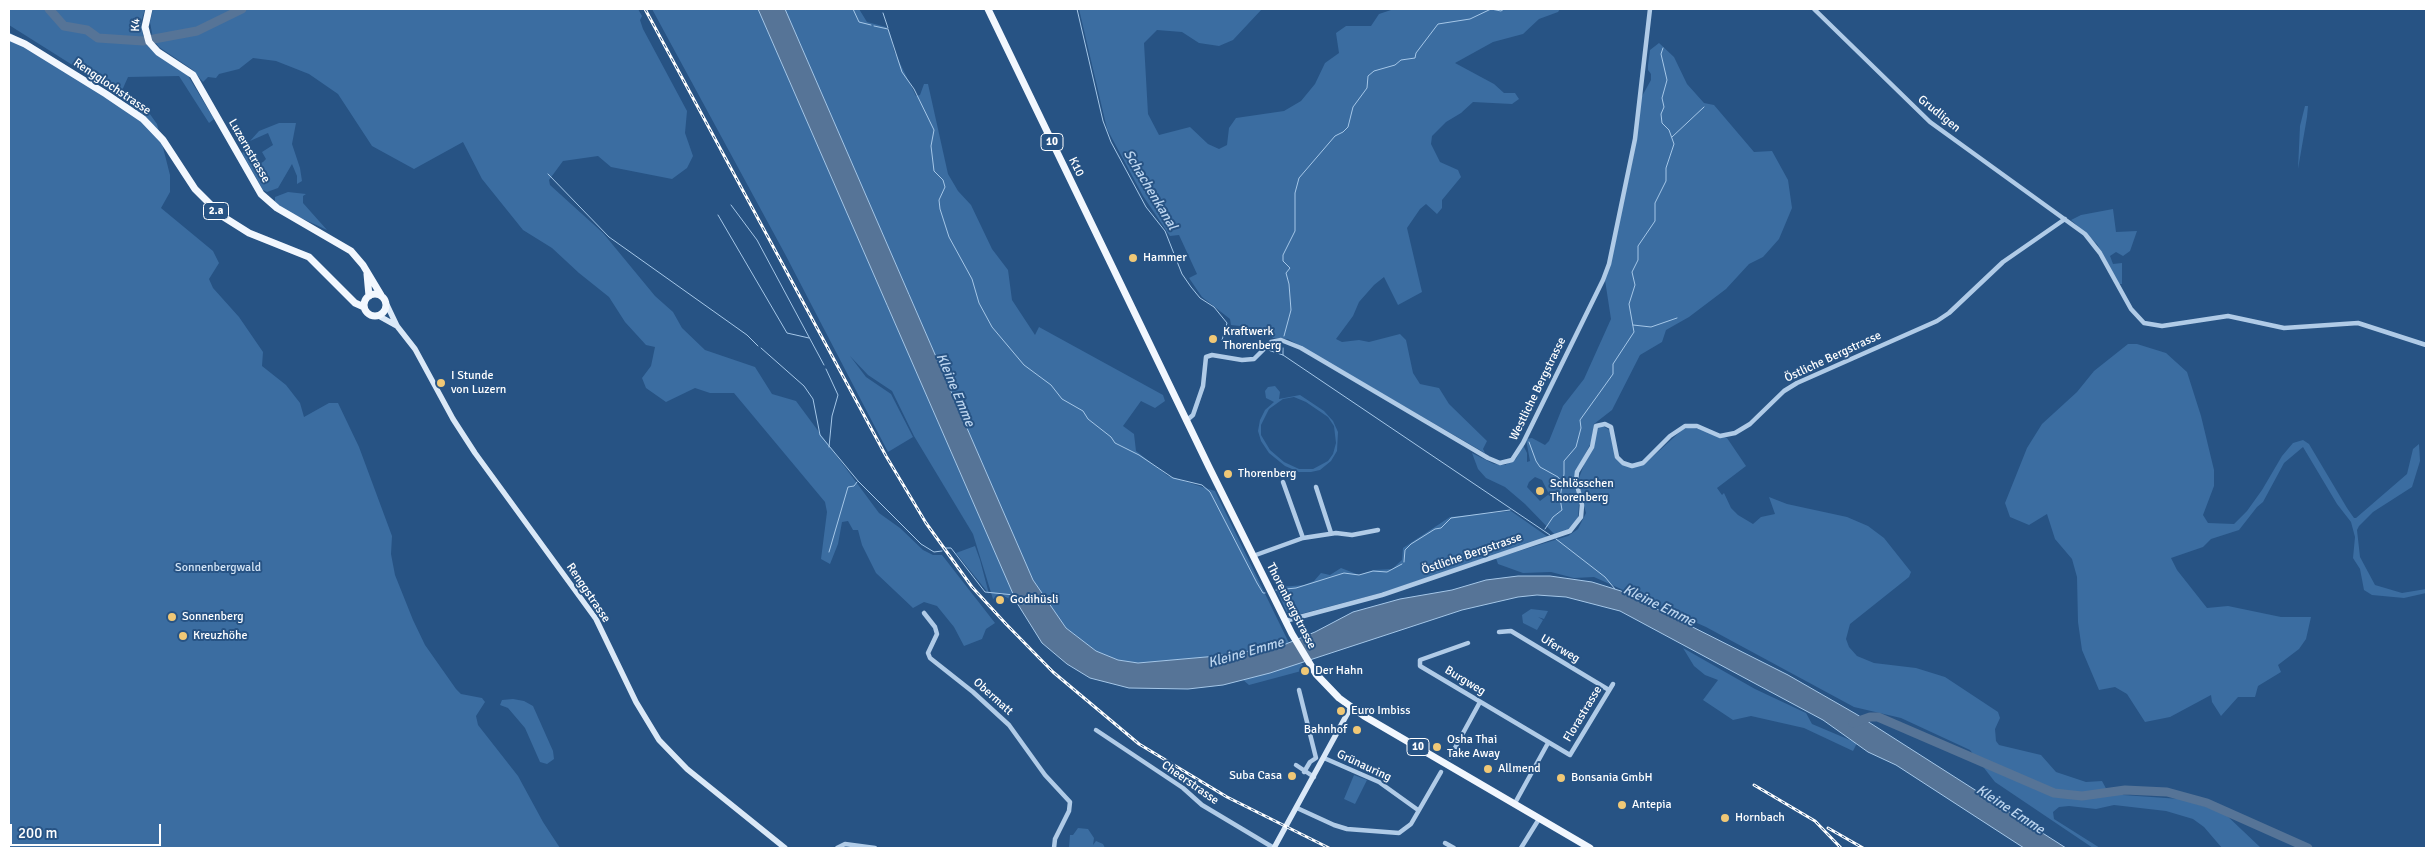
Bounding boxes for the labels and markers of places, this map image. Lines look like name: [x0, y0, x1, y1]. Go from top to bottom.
place label: Hammer: [1143, 251, 1187, 265]
marker: Hammer: [1127, 252, 1139, 264]
place label: Kraftwerk Thorenberg: [1223, 325, 1281, 353]
marker: Kraftwerk Thorenberg: [1207, 333, 1219, 345]
place label: I Stunde von Luzern: [451, 369, 506, 397]
marker: I Stunde von Luzern: [435, 377, 447, 389]
place label: Thorenberg: [1238, 467, 1296, 481]
marker: Thorenberg: [1222, 468, 1234, 480]
place label: Schlösschen Thorenberg: [1550, 477, 1614, 505]
marker: Schlösschen Thorenberg: [1534, 485, 1546, 497]
place label: Godihüsli: [1010, 593, 1059, 607]
marker: Godihüsli: [994, 594, 1006, 606]
place label: Sonnenberg: [182, 610, 244, 624]
marker: Sonnenberg: [166, 611, 178, 623]
place label: Kreuzhöhe: [193, 629, 248, 643]
marker: Kreuzhöhe: [177, 630, 189, 642]
place label: Der Hahn: [1315, 664, 1363, 678]
marker: Der Hahn: [1299, 665, 1311, 677]
place label: Euro Imbiss: [1351, 704, 1410, 718]
marker: Euro Imbiss: [1335, 705, 1347, 717]
place label: Bahnhof: [1304, 723, 1347, 737]
marker: Bahnhof: [1351, 724, 1363, 736]
place label: Osha Thai Take Away: [1447, 733, 1500, 761]
marker: Osha Thai Take Away: [1431, 741, 1443, 753]
place label: Allmend: [1498, 762, 1541, 776]
marker: Allmend: [1482, 763, 1494, 775]
place label: Suba Casa: [1229, 769, 1282, 783]
marker: Suba Casa: [1286, 770, 1298, 782]
place label: Bonsania GmbH: [1571, 771, 1653, 785]
marker: Bonsania GmbH: [1555, 772, 1567, 784]
place label: Antepia: [1632, 798, 1672, 812]
marker: Antepia: [1616, 799, 1628, 811]
place label: Hornbach: [1735, 811, 1785, 825]
marker: Hornbach: [1719, 812, 1731, 824]

